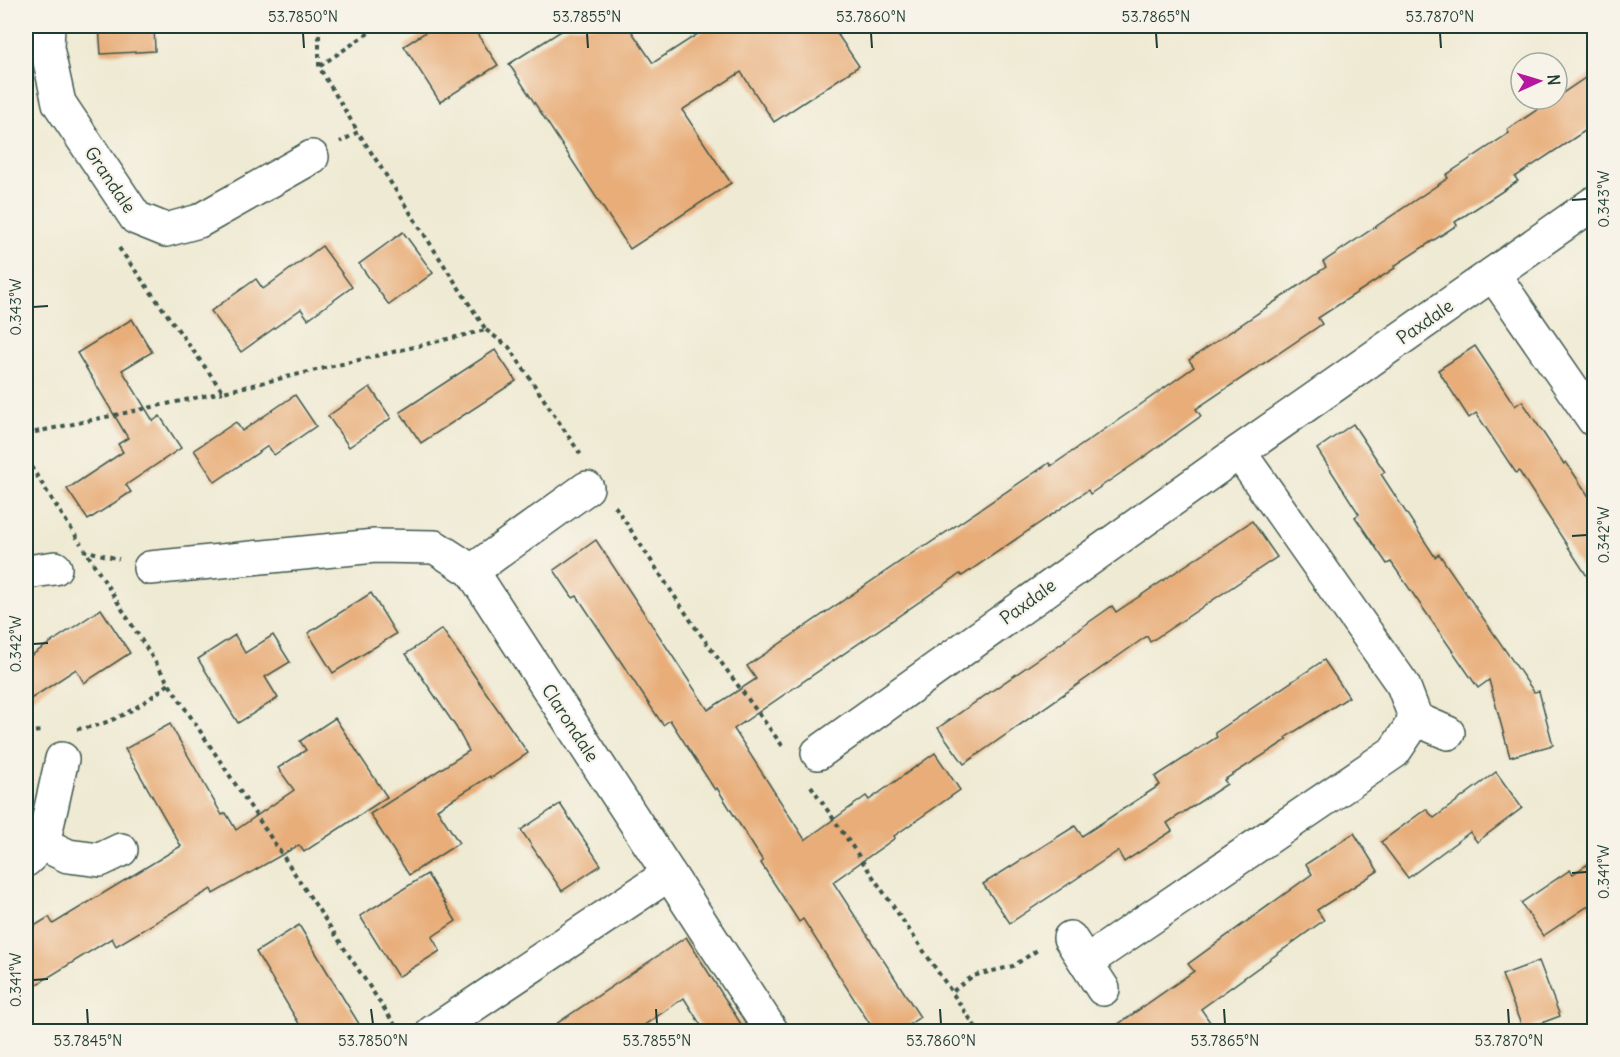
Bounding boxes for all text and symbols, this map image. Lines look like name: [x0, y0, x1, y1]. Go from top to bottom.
text: 53.7850°N: [268, 7, 338, 26]
text: 53.7855°N: [553, 7, 621, 26]
text: 53.7860°N: [836, 7, 906, 26]
text: 53.7865°N: [1122, 7, 1190, 26]
text: 53.7870°N: [1406, 7, 1474, 26]
north arrow: [1509, 51, 1569, 111]
text: N: [1544, 74, 1564, 86]
street label: Grandale: [80, 142, 141, 217]
text: 0.343°W: [1594, 170, 1613, 228]
text: 0.343°W: [6, 278, 25, 336]
street label: Paxdale: [1392, 294, 1457, 349]
text: 0.342°W: [1594, 506, 1613, 564]
street label: Paxdale: [995, 574, 1060, 630]
text: 0.342°W: [6, 615, 25, 673]
street label: Clarondale: [537, 679, 604, 766]
text: 0.341°W: [1594, 844, 1613, 899]
text: 0.341°W: [6, 952, 25, 1007]
text: 53.7845°N: [54, 1031, 122, 1050]
text: 53.7850°N: [338, 1031, 408, 1050]
text: 53.7855°N: [623, 1031, 691, 1050]
text: 53.7860°N: [906, 1031, 976, 1050]
text: 53.7865°N: [1191, 1031, 1259, 1050]
text: 53.7870°N: [1475, 1031, 1543, 1050]

